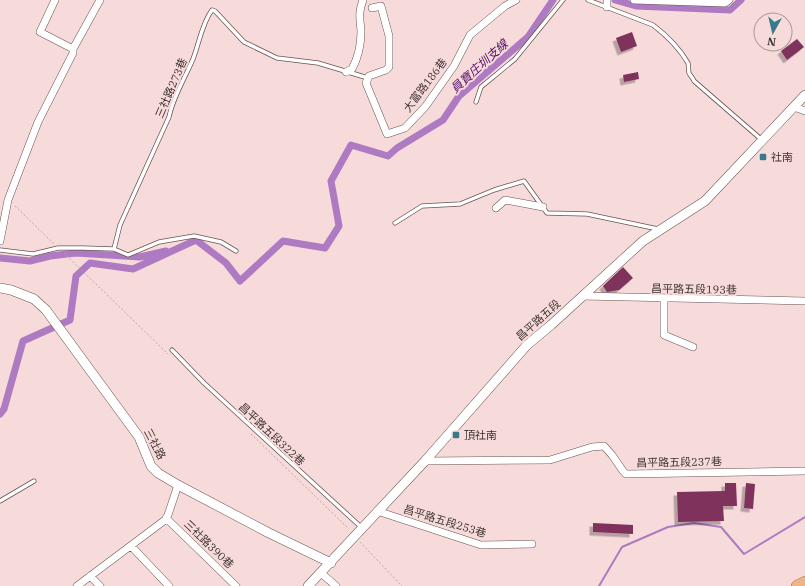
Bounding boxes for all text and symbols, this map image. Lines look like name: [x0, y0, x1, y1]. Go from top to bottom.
north arrow: [753, 12, 793, 52]
text: N: [766, 34, 777, 49]
water label: 員寶庄圳支線: [447, 35, 512, 96]
street label: 大富路186巷: [400, 55, 450, 115]
street label: 三社路273巷: [152, 56, 190, 120]
place label: 社南: [771, 150, 793, 164]
marker: 社南: [758, 152, 768, 162]
street label: 昌平路五段193巷: [651, 281, 737, 297]
street label: 昌平路五段: [513, 296, 563, 344]
street label: 昌平路五段322巷: [236, 400, 308, 468]
street label: 三社路: [141, 426, 169, 462]
place label: 頂社南: [464, 428, 497, 442]
marker: 頂社南: [451, 430, 461, 440]
street label: 昌平路五段237巷: [636, 454, 722, 470]
street label: 昌平路五段253巷: [402, 502, 488, 540]
street label: 三社路390巷: [181, 517, 237, 571]

